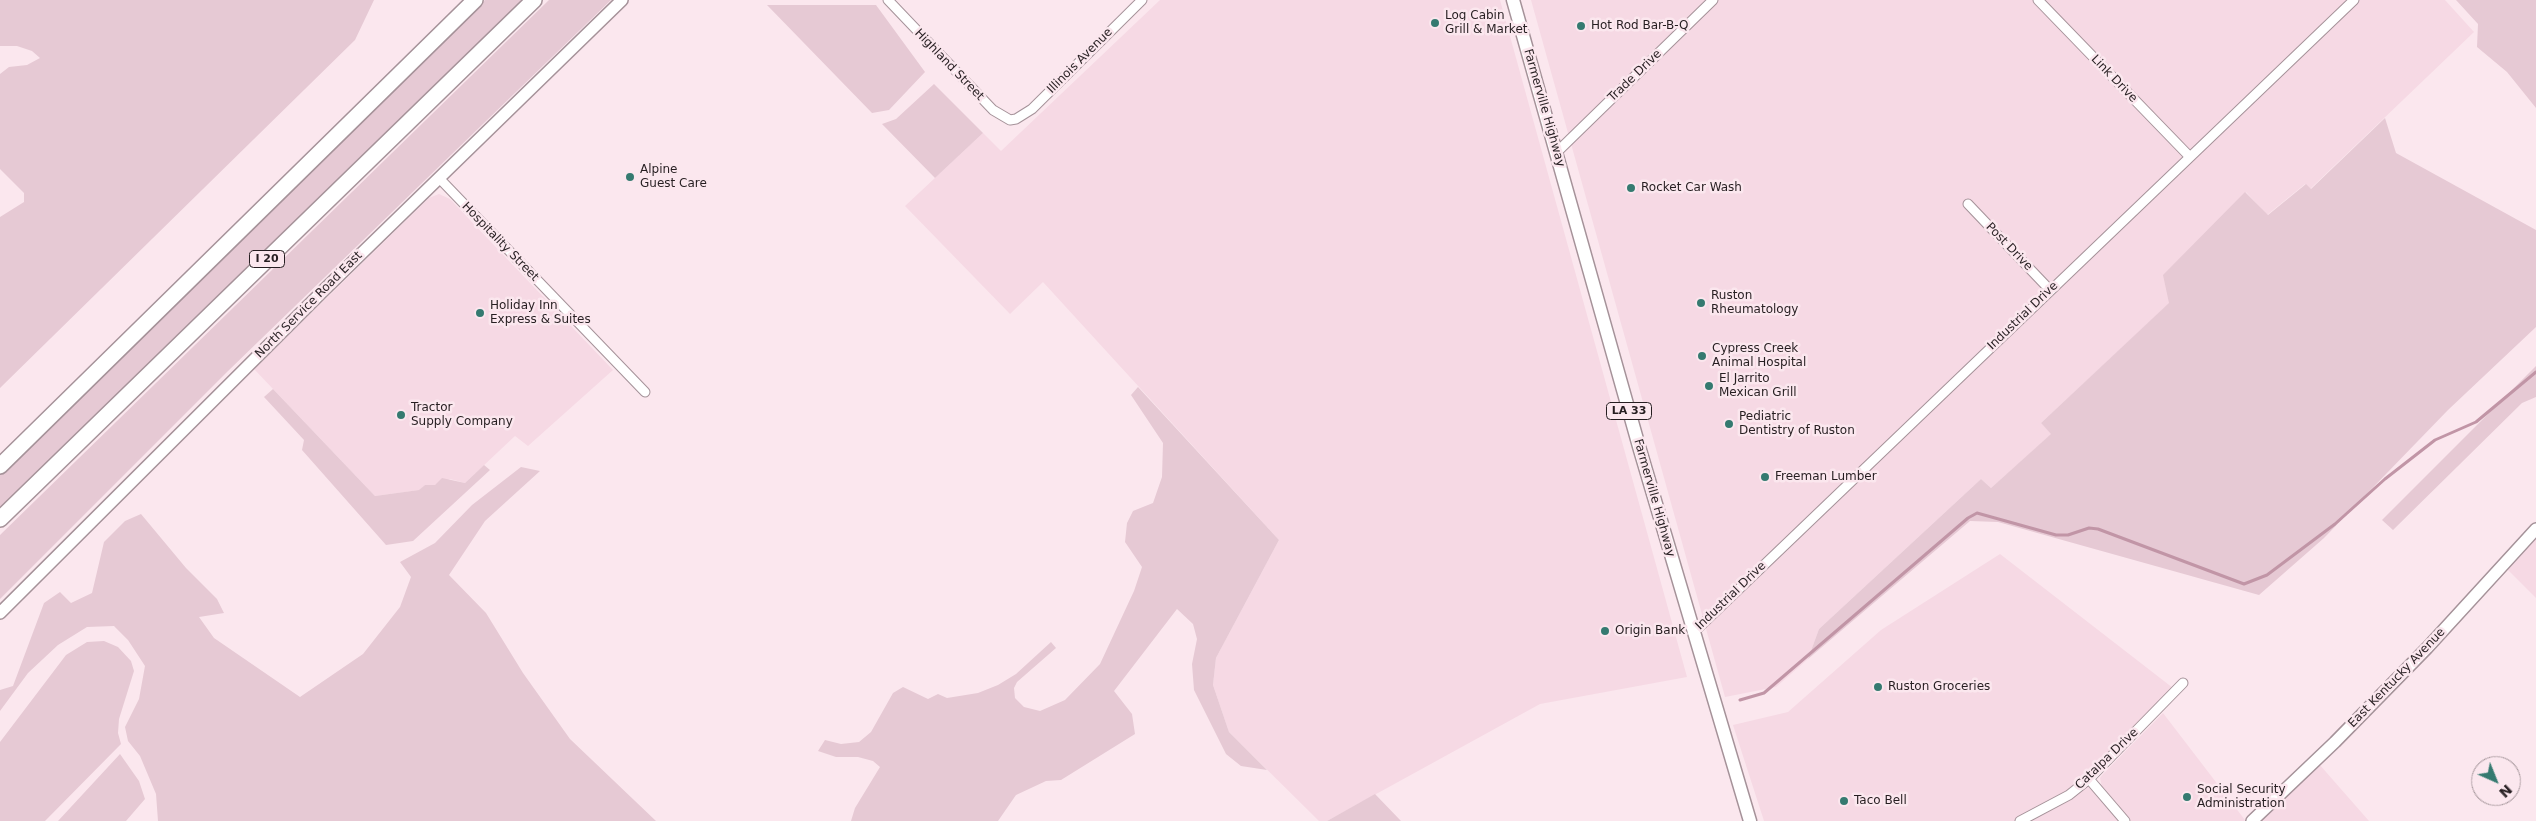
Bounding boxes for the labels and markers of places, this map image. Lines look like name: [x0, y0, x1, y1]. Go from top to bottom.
place label: Log Cabin Grill & Market: [1445, 9, 1527, 37]
marker: Log Cabin Grill & Market: [1429, 17, 1441, 29]
place label: Hot Rod Bar-B-Q: [1591, 19, 1689, 33]
marker: Hot Rod Bar-B-Q: [1575, 20, 1587, 32]
place label: Alpine Guest Care: [640, 163, 707, 191]
marker: Alpine Guest Care: [624, 171, 636, 183]
place label: Rocket Car Wash: [1641, 181, 1742, 195]
marker: Rocket Car Wash: [1625, 182, 1637, 194]
place label: Ruston Rheumatology: [1711, 289, 1798, 317]
marker: Ruston Rheumatology: [1695, 297, 1707, 309]
place label: Holiday Inn Express & Suites: [490, 299, 591, 327]
marker: Holiday Inn Express & Suites: [474, 307, 486, 319]
place label: Cypress Creek Animal Hospital: [1712, 342, 1806, 370]
marker: Cypress Creek Animal Hospital: [1696, 350, 1708, 362]
place label: El Jarrito Mexican Grill: [1719, 372, 1797, 400]
marker: El Jarrito Mexican Grill: [1703, 380, 1715, 392]
place label: Tractor Supply Company: [411, 401, 513, 429]
marker: Tractor Supply Company: [395, 409, 407, 421]
place label: Pediatric Dentistry of Ruston: [1739, 410, 1855, 438]
marker: Pediatric Dentistry of Ruston: [1723, 418, 1735, 430]
place label: Freeman Lumber: [1775, 470, 1877, 484]
marker: Freeman Lumber: [1759, 471, 1771, 483]
place label: Origin Bank: [1615, 624, 1685, 638]
marker: Origin Bank: [1599, 625, 1611, 637]
place label: Ruston Groceries: [1888, 680, 1990, 694]
marker: Ruston Groceries: [1872, 681, 1884, 693]
place label: Social Security Administration: [2197, 783, 2286, 811]
marker: Social Security Administration: [2181, 791, 2193, 803]
place label: Taco Bell: [1854, 794, 1907, 808]
marker: Taco Bell: [1838, 795, 1850, 807]

